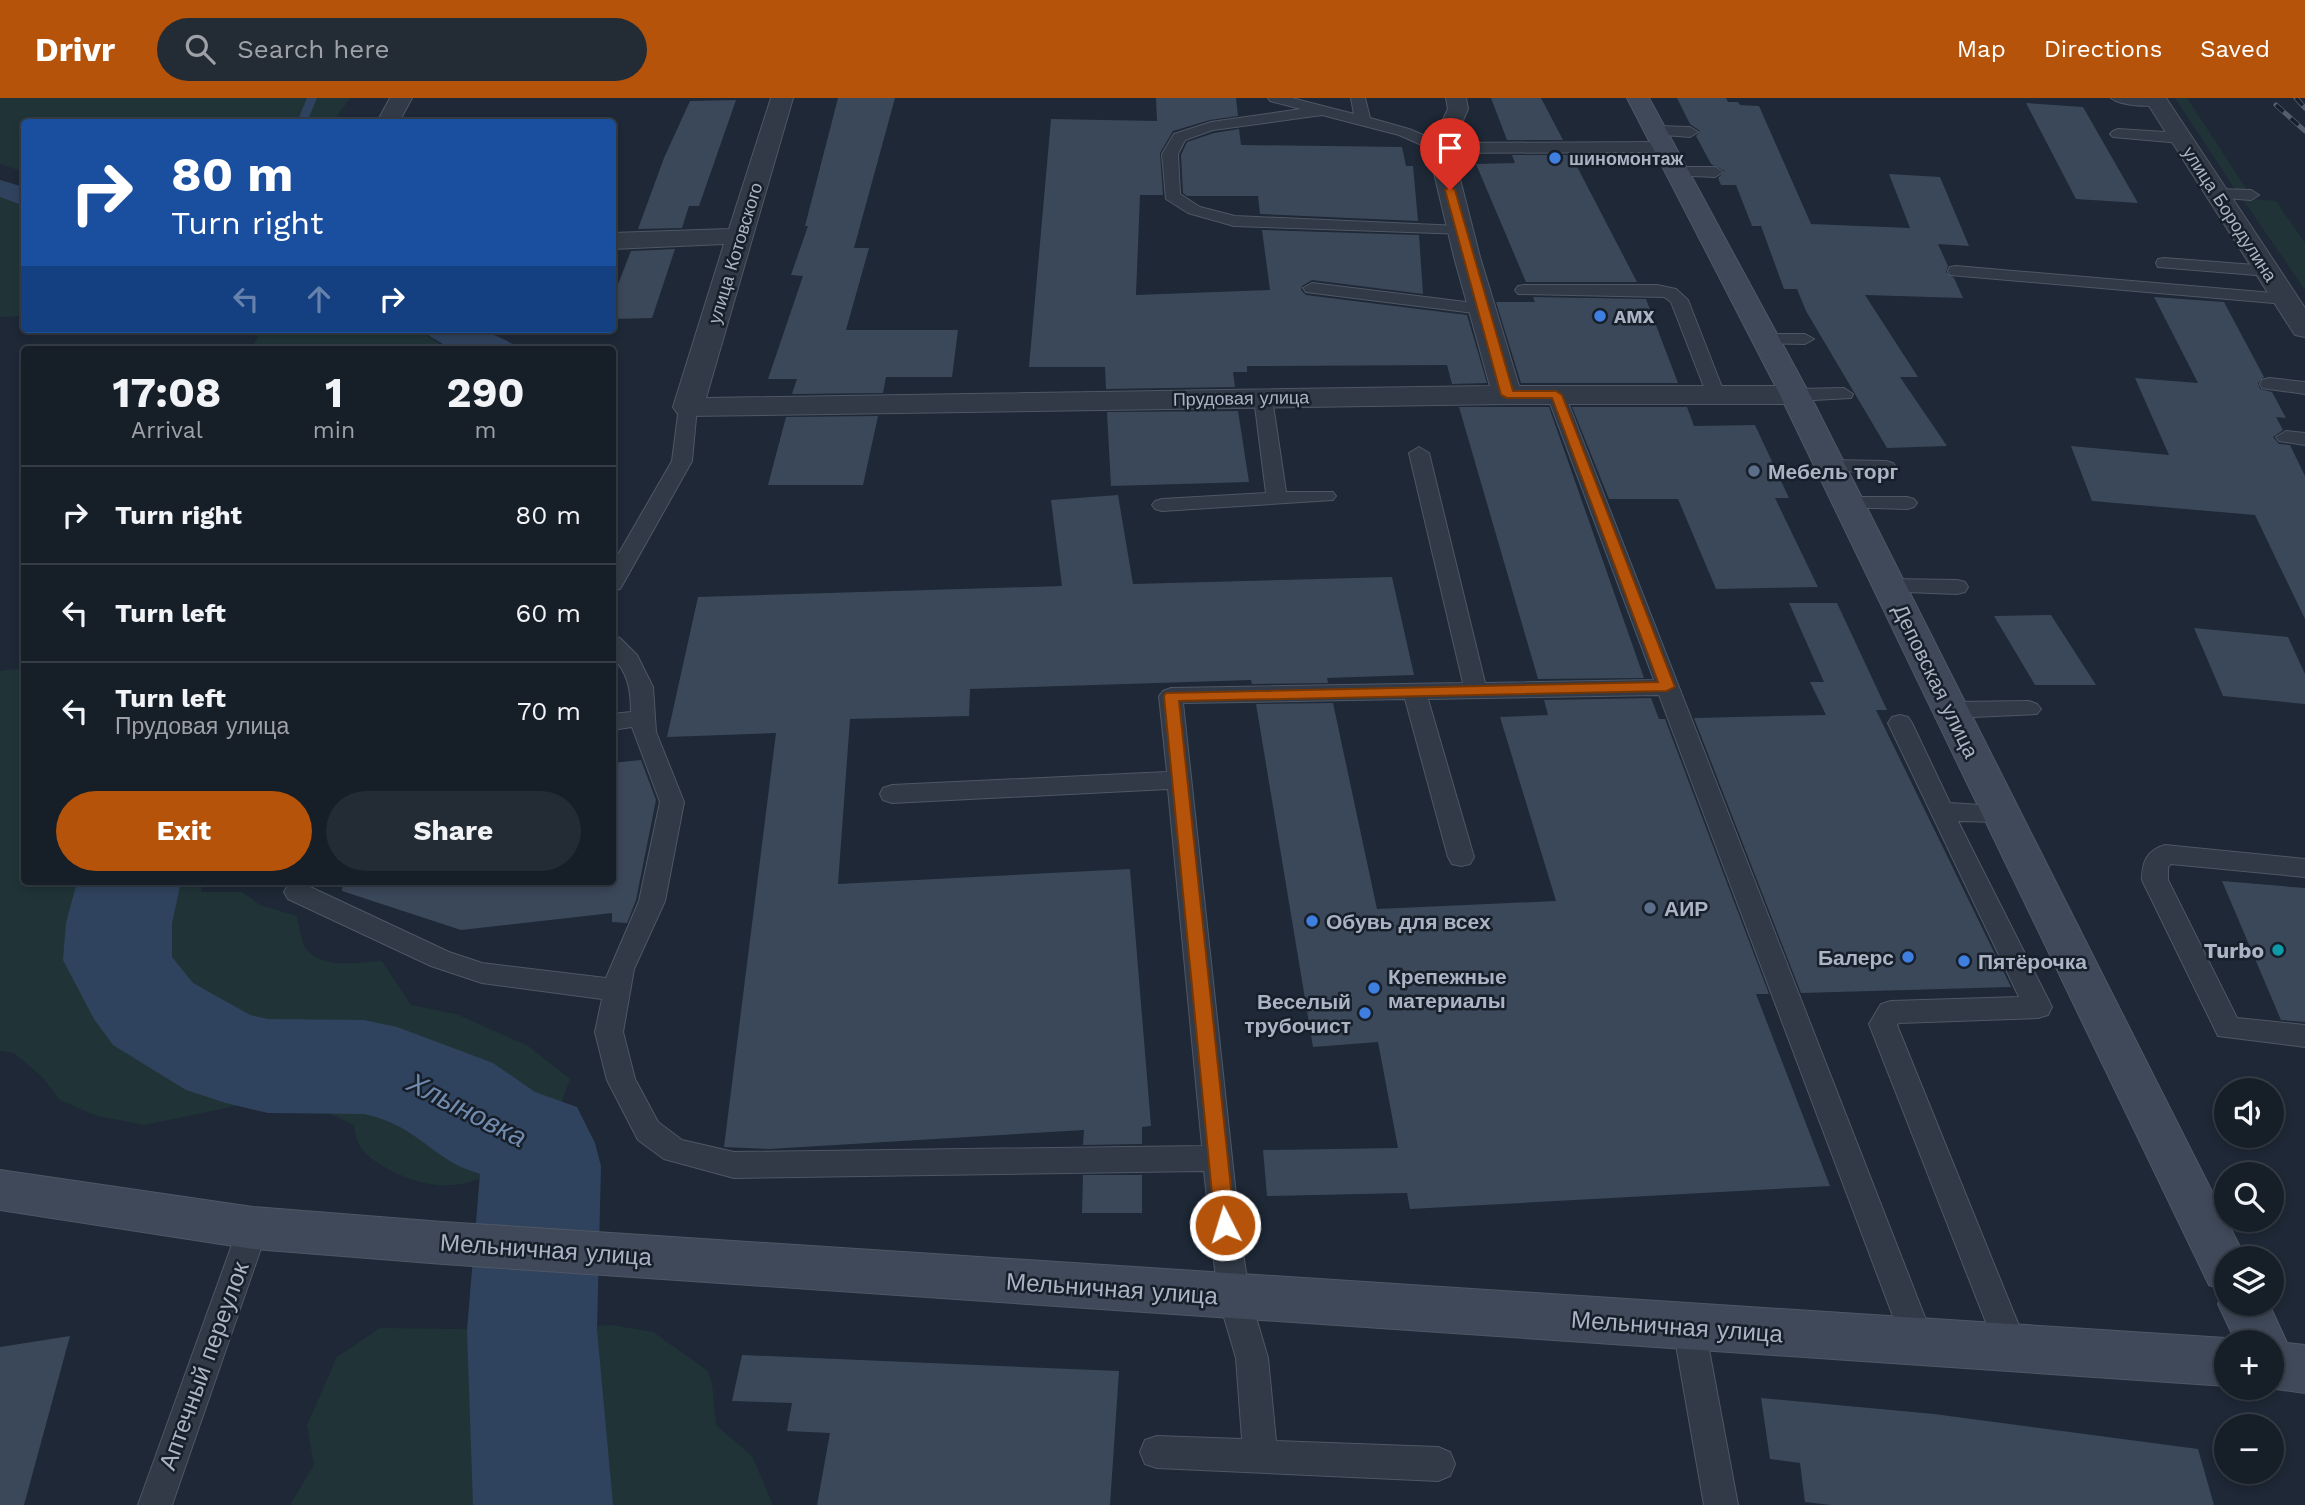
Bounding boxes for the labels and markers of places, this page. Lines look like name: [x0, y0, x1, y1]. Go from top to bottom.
pin: [1420, 118, 1480, 190]
place label: шиномонтаж: [1569, 148, 1683, 169]
marker: шиномонтаж: [1547, 150, 1563, 166]
place label: AMX: [1614, 306, 1655, 327]
marker: AMX: [1592, 308, 1608, 324]
place label: Мебель торг: [1768, 459, 1898, 484]
marker: Мебель торг: [1746, 463, 1762, 479]
place label: АИР: [1664, 896, 1708, 921]
marker: АИР: [1642, 900, 1658, 916]
place label: Обувь для всех: [1326, 909, 1491, 934]
marker: Обувь для всех: [1304, 913, 1320, 929]
place label: Turbo: [2204, 938, 2264, 963]
marker: Turbo: [2270, 942, 2286, 958]
place label: Балерс: [1818, 945, 1894, 970]
marker: Балерс: [1900, 949, 1916, 965]
place label: Пятёрочка: [1978, 949, 2087, 974]
marker: Пятёрочка: [1956, 953, 1972, 969]
place label: Крепежные материалы: [1388, 964, 1507, 1013]
marker: Крепежные материалы: [1366, 980, 1382, 996]
place label: Веселый трубочист: [1244, 989, 1351, 1038]
marker: Веселый трубочист: [1357, 1005, 1373, 1021]

